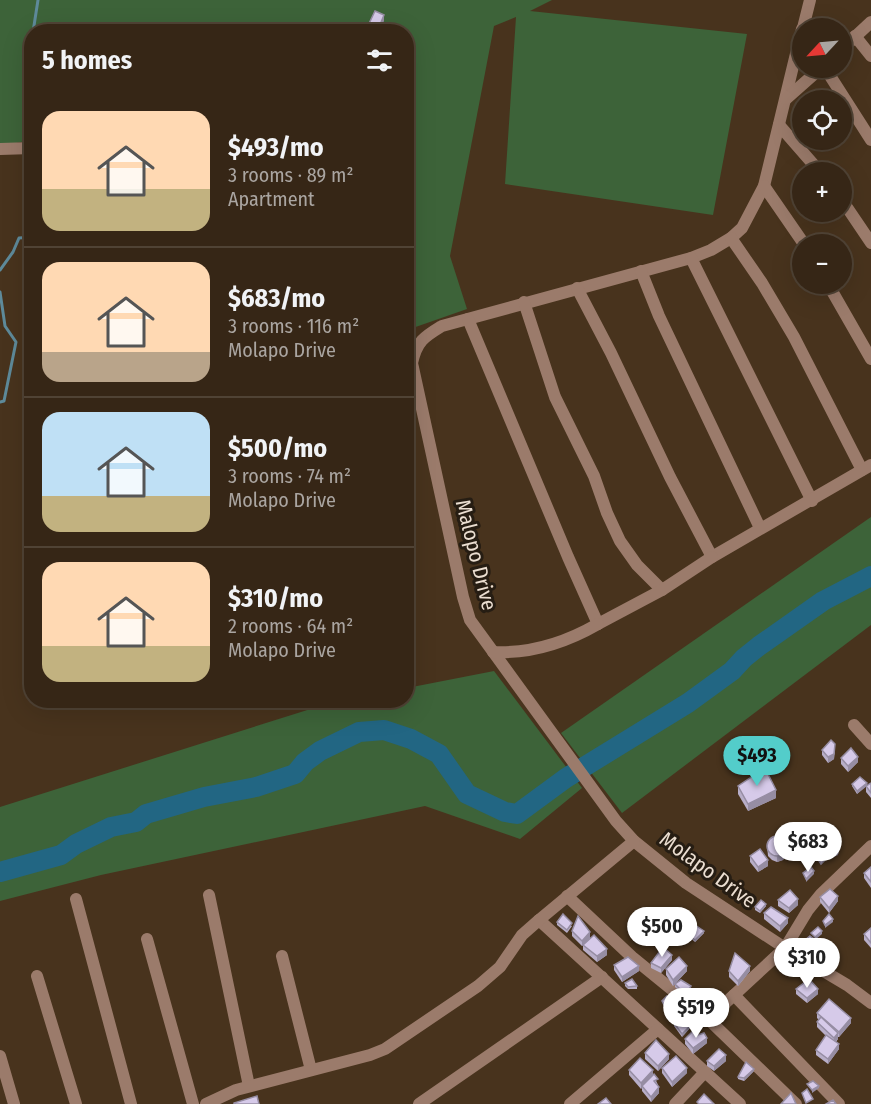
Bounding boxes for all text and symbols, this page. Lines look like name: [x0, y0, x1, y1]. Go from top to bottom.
north arrow: [792, 18, 852, 78]
map controls: [792, 18, 852, 294]
icon: filters: [363, 44, 396, 77]
text: 5 homes: [42, 45, 132, 76]
button: locate: [792, 90, 852, 150]
text: $493/mo: [228, 132, 324, 163]
icon: home: [90, 135, 162, 207]
button: +: [792, 162, 852, 222]
text: 3 rooms · 89 m²: [228, 163, 353, 187]
text: Apartment: [228, 187, 315, 211]
button: −: [792, 234, 852, 294]
text: $683/mo: [228, 283, 325, 314]
icon: home: [90, 286, 162, 358]
text: 3 rooms · 116 m²: [228, 314, 359, 338]
text: Molapo Drive: [228, 338, 336, 362]
text: $500/mo: [228, 433, 327, 464]
icon: home: [90, 436, 162, 508]
text: 3 rooms · 74 m²: [228, 464, 351, 488]
text: Molapo Drive: [228, 488, 336, 512]
street label: Malopo Drive: [450, 497, 502, 613]
text: $310/mo: [228, 583, 323, 614]
icon: home: [90, 586, 162, 658]
text: 2 rooms · 64 m²: [228, 614, 353, 638]
text: Molapo Drive: [228, 638, 336, 662]
pin: $493: [721, 736, 793, 787]
text: $493: [737, 743, 777, 767]
pin: $683: [772, 822, 844, 873]
street label: Molapo Drive: [655, 826, 761, 914]
text: $683: [788, 829, 828, 853]
pin: $500: [626, 907, 698, 958]
text: $500: [641, 914, 683, 938]
pin: $310: [771, 938, 843, 989]
text: $310: [788, 945, 826, 969]
pin: $519: [660, 988, 732, 1039]
text: $519: [677, 995, 715, 1019]

